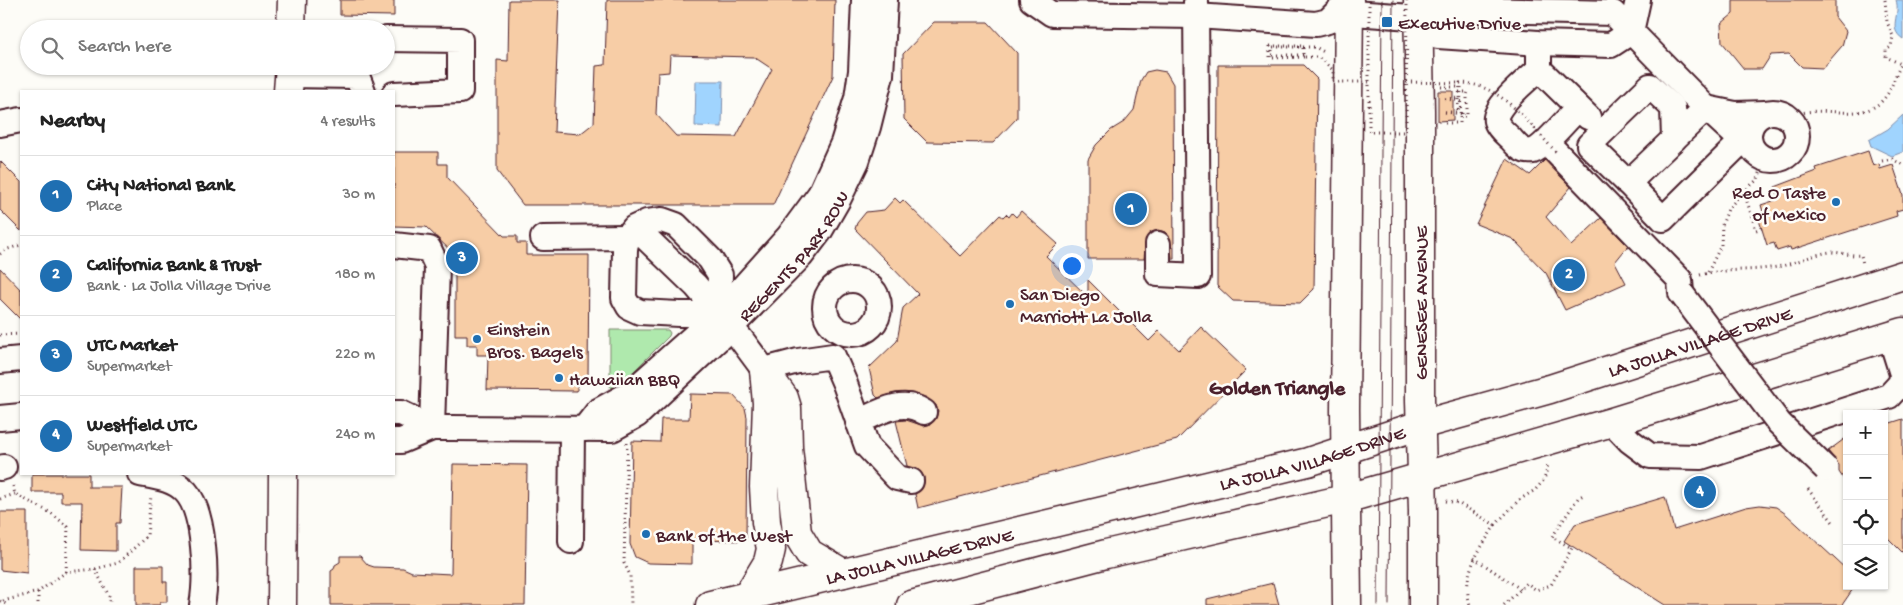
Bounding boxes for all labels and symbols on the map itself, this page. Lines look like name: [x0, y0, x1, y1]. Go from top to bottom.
place label: Executive Drive: [1398, 14, 1521, 37]
marker: Executive Drive: [1380, 15, 1394, 29]
place label: Red O Taste of Mexico: [1732, 183, 1826, 228]
street label: REGENTS PARK ROW: [735, 188, 856, 328]
pin: 1: [1115, 190, 1147, 228]
marker: Red O Taste of Mexico: [1830, 196, 1842, 208]
street label: GENESEE AVENUE: [1412, 225, 1435, 380]
pin: 3: [446, 239, 478, 277]
your location: [1059, 253, 1085, 279]
pin: 2: [1553, 256, 1585, 294]
place label: San Diego Marriott La Jolla: [1020, 285, 1153, 330]
marker: San Diego Marriott La Jolla: [1004, 298, 1016, 310]
street label: LA JOLLA VILLAGE DRIVE: [1606, 303, 1797, 384]
place label: Einstein Bros. Bagels: [486, 320, 584, 365]
marker: Einstein Bros. Bagels: [471, 333, 483, 345]
place label: Hawaiian BBQ: [569, 370, 680, 393]
marker: Hawaiian BBQ: [553, 372, 565, 384]
district label: Golden Triangle: [1209, 378, 1346, 403]
street label: LA JOLLA VILLAGE DRIVE: [1218, 422, 1410, 498]
pin: 4: [1684, 473, 1716, 511]
street label: LA JOLLA VILLAGE DRIVE: [824, 525, 1017, 592]
place label: Bank of the West: [655, 526, 794, 549]
marker: Bank of the West: [640, 528, 652, 540]

